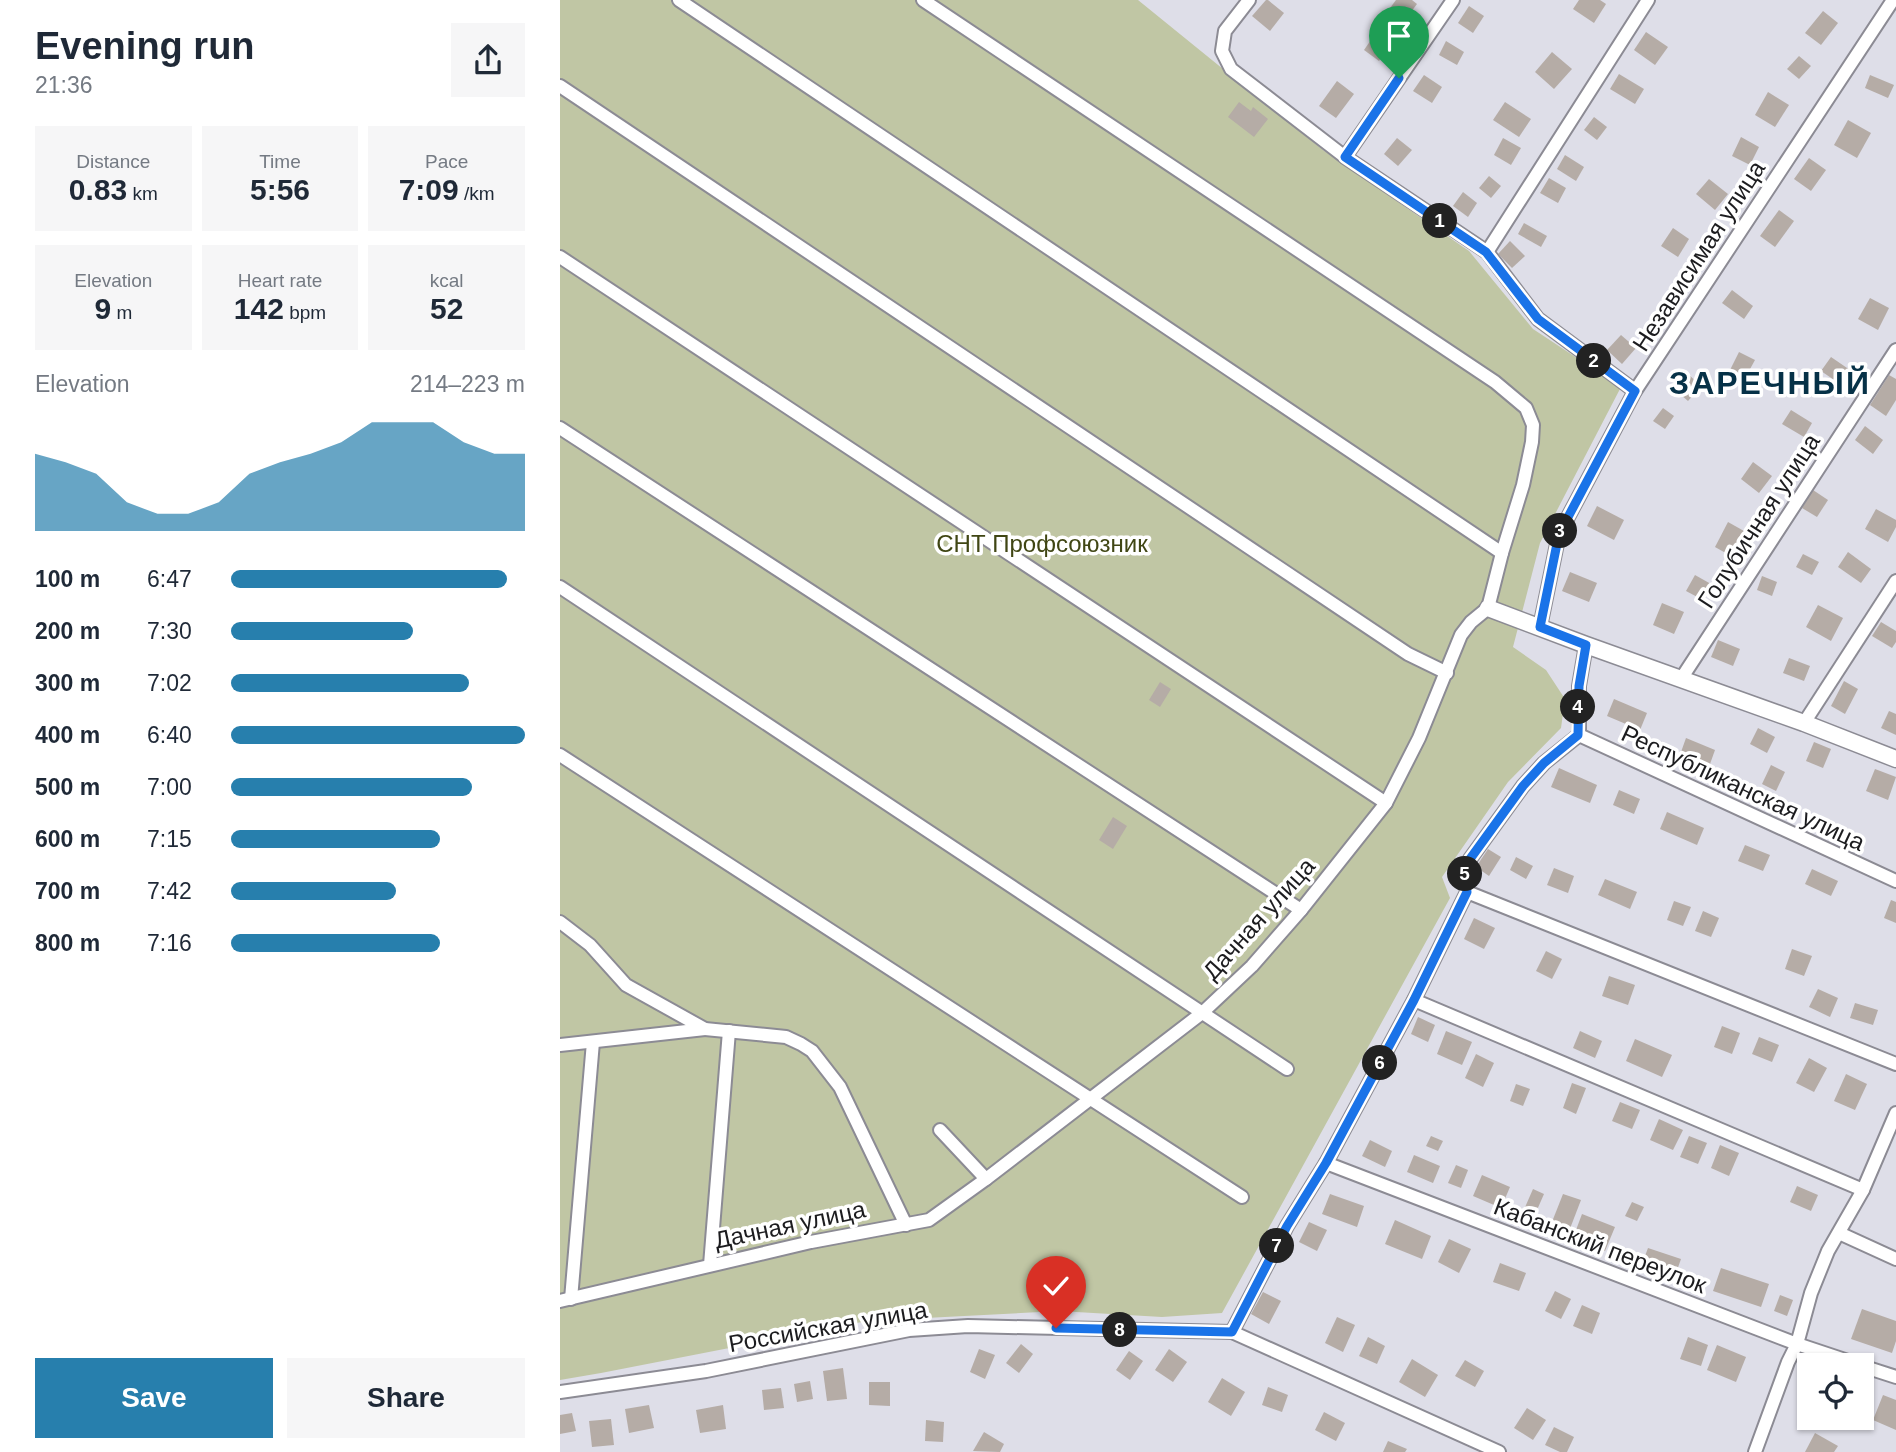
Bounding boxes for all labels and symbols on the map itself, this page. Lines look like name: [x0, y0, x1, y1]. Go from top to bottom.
pin: [1369, 6, 1429, 78]
street label: Независимая улица: [1627, 155, 1771, 356]
pin: 1: [1422, 204, 1458, 238]
pin: 2: [1576, 344, 1612, 378]
district label: ЗАРЕЧНЫЙ: [1669, 365, 1871, 401]
street label: Голубичная улица: [1692, 428, 1825, 613]
pin: 3: [1542, 514, 1578, 548]
park label: СНТ Профсоюзник: [936, 530, 1148, 557]
pin: 4: [1560, 690, 1596, 724]
street label: Республиканская улица: [1617, 719, 1870, 856]
street label: Дачная улица: [1197, 852, 1321, 985]
pin: 5: [1448, 856, 1482, 892]
pin: 6: [1362, 1046, 1398, 1080]
street label: Кабанский переулок: [1490, 1193, 1711, 1299]
street label: Дачная улица: [712, 1195, 869, 1254]
pin: 7: [1260, 1228, 1294, 1264]
pin: [1026, 1256, 1086, 1328]
street label: Российская улица: [727, 1296, 930, 1357]
pin: 8: [1102, 1312, 1138, 1348]

